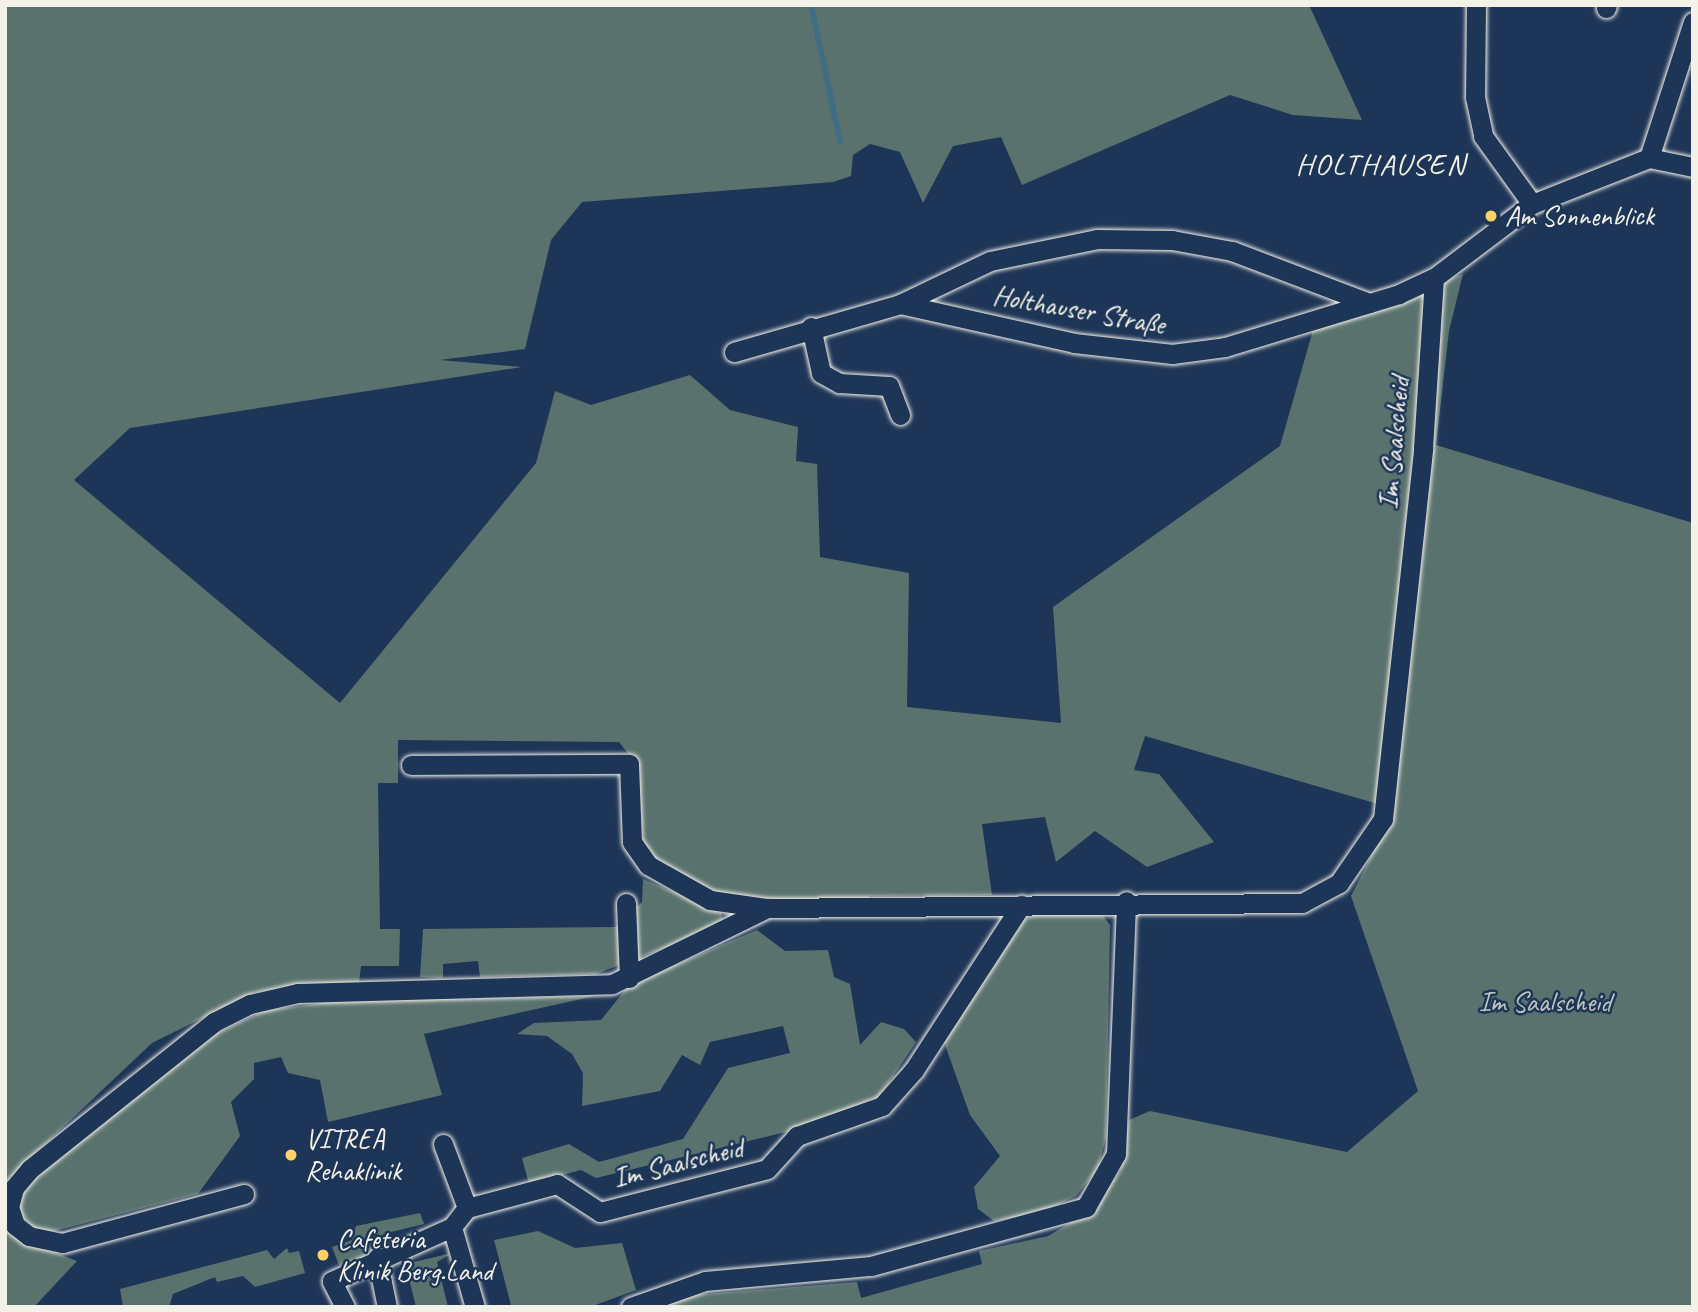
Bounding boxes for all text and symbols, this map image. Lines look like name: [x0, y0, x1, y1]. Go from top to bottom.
district label: HOLTHAUSEN: [1297, 146, 1465, 182]
place label: Am Sonnenblick: [1505, 199, 1654, 233]
marker: Am Sonnenblick: [1483, 208, 1499, 224]
street label: Holthauser Straße: [990, 278, 1168, 342]
street label: Im Saalscheid: [1371, 375, 1417, 511]
park label: Im Saalscheid: [1478, 985, 1612, 1019]
place label: VITREA Rehaklinik: [305, 1122, 401, 1188]
street label: Im Saalscheid: [609, 1131, 747, 1195]
marker: VITREA Rehaklinik: [283, 1147, 299, 1163]
place label: Cafeteria Klinik Berg.Land: [337, 1222, 493, 1288]
marker: Cafeteria Klinik Berg.Land: [315, 1247, 331, 1263]

